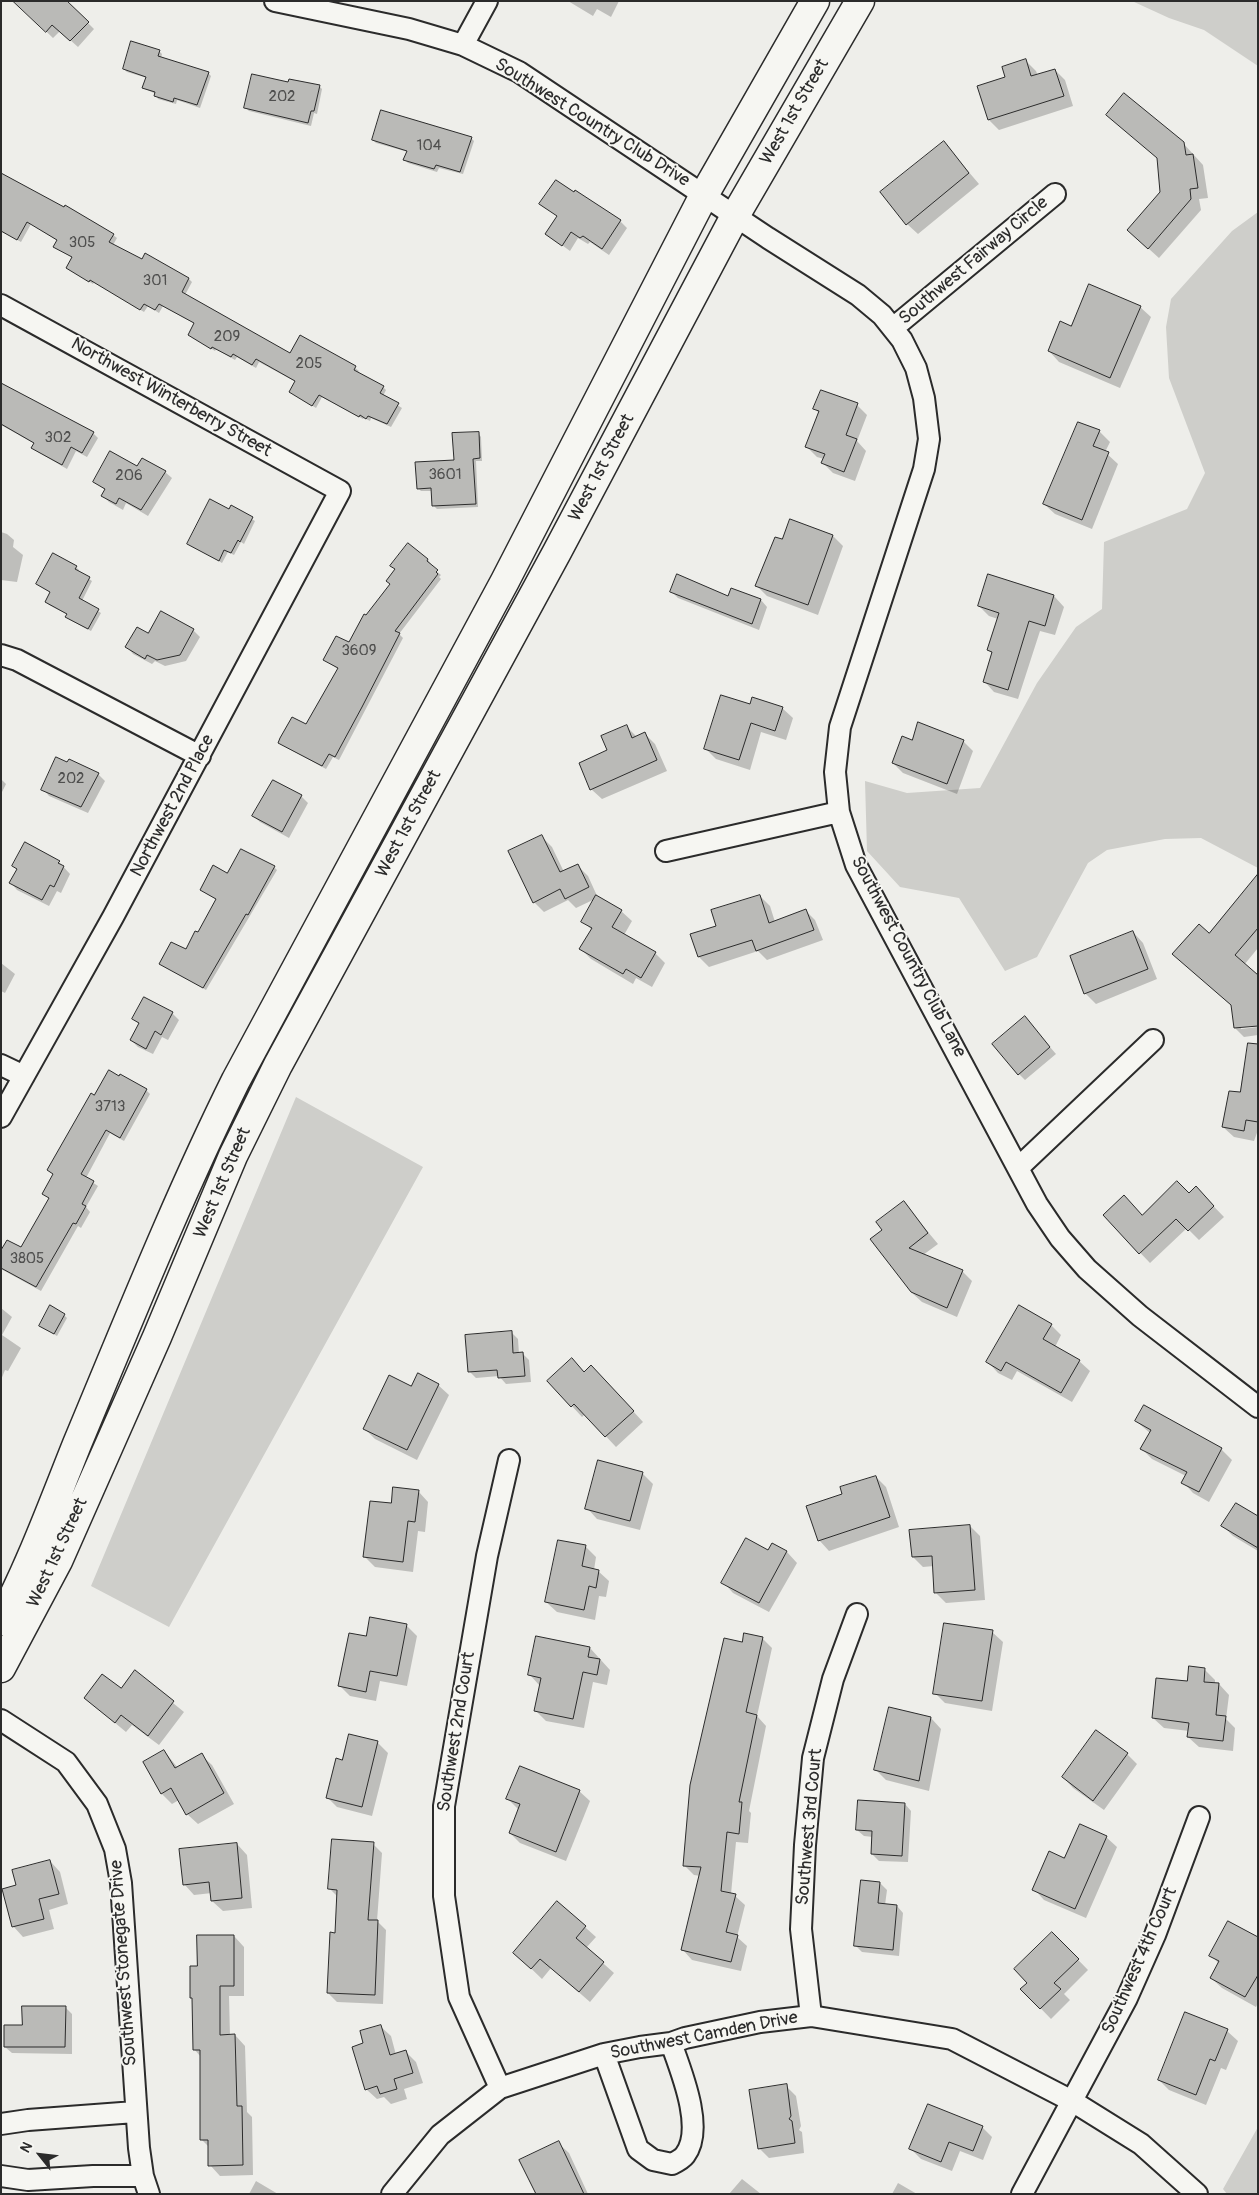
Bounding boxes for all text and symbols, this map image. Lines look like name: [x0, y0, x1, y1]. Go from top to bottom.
street label: Southwest Country Club Drive: [491, 54, 693, 192]
street label: West 1st Street: [756, 55, 834, 169]
house number: 202: [268, 88, 296, 106]
house number: 104: [417, 137, 441, 155]
street label: Southwest Fairway Circle: [895, 192, 1053, 330]
house number: 305: [69, 234, 95, 252]
house number: 301: [143, 272, 167, 290]
house number: 209: [214, 328, 240, 346]
street label: Northwest Winterberry Street: [67, 334, 275, 462]
house number: 205: [296, 355, 322, 373]
street label: West 1st Street: [565, 411, 639, 525]
house number: 302: [45, 429, 71, 447]
house number: 3601: [428, 466, 462, 484]
house number: 206: [115, 467, 143, 485]
house number: 3609: [341, 642, 377, 660]
street label: Northwest 2nd Place: [126, 731, 220, 881]
street label: West 1st Street: [372, 767, 446, 881]
house number: 202: [57, 770, 85, 788]
street label: Southwest Country Club Lane: [846, 853, 970, 1061]
house number: 3713: [95, 1098, 125, 1116]
street label: West 1st Street: [190, 1124, 256, 1242]
house number: 3805: [10, 1250, 44, 1268]
street label: West 1st Street: [23, 1495, 93, 1611]
street label: Southwest 2nd Court: [434, 1650, 480, 1814]
street label: Southwest 3rd Court: [792, 1748, 828, 1906]
street label: Southwest Stonegate Drive: [106, 1859, 142, 2067]
street label: Southwest 4th Court: [1098, 1884, 1182, 2038]
street label: Southwest Camden Drive: [608, 2007, 800, 2065]
north arrow: [15, 2130, 65, 2180]
text: N: [17, 2139, 36, 2156]

